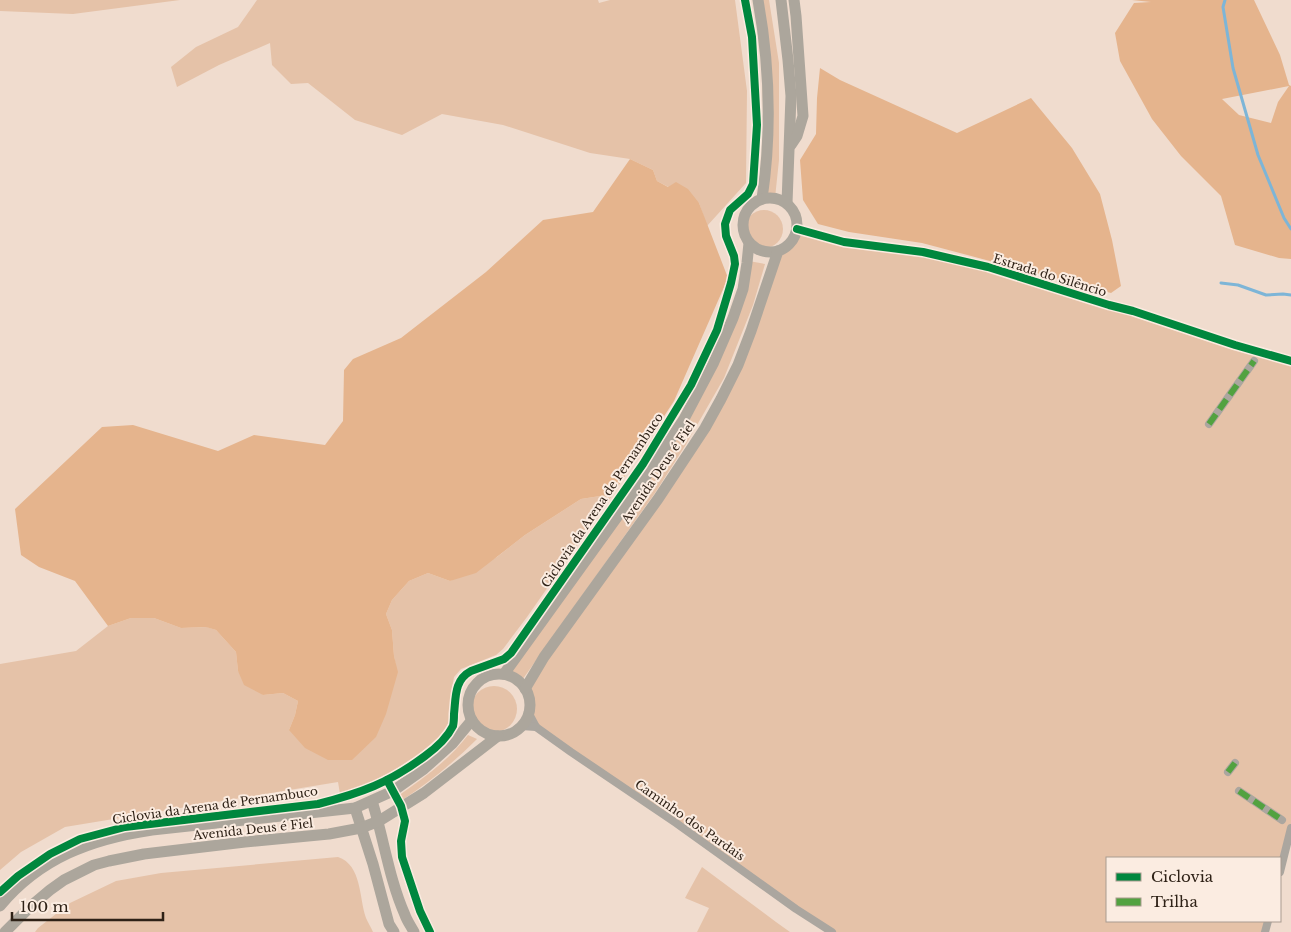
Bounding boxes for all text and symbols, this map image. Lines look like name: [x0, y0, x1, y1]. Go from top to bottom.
street label: Estrada do Silêncio: [991, 251, 1109, 299]
street label: Ciclovia da Arena de Pernambuco: [538, 410, 666, 590]
street label: Avenida Deus é Fiel: [618, 418, 698, 527]
street label: Caminho dos Pardais: [632, 776, 748, 864]
street label: Ciclovia da Arena de Pernambuco: [111, 783, 319, 827]
street label: Avenida Deus é Fiel: [191, 815, 314, 843]
legend: [1106, 857, 1281, 922]
text: Ciclovia: [1151, 867, 1214, 886]
scale bar: [12, 890, 164, 922]
text: Trilha: [1151, 892, 1198, 911]
text: 100 m: [20, 897, 69, 916]

